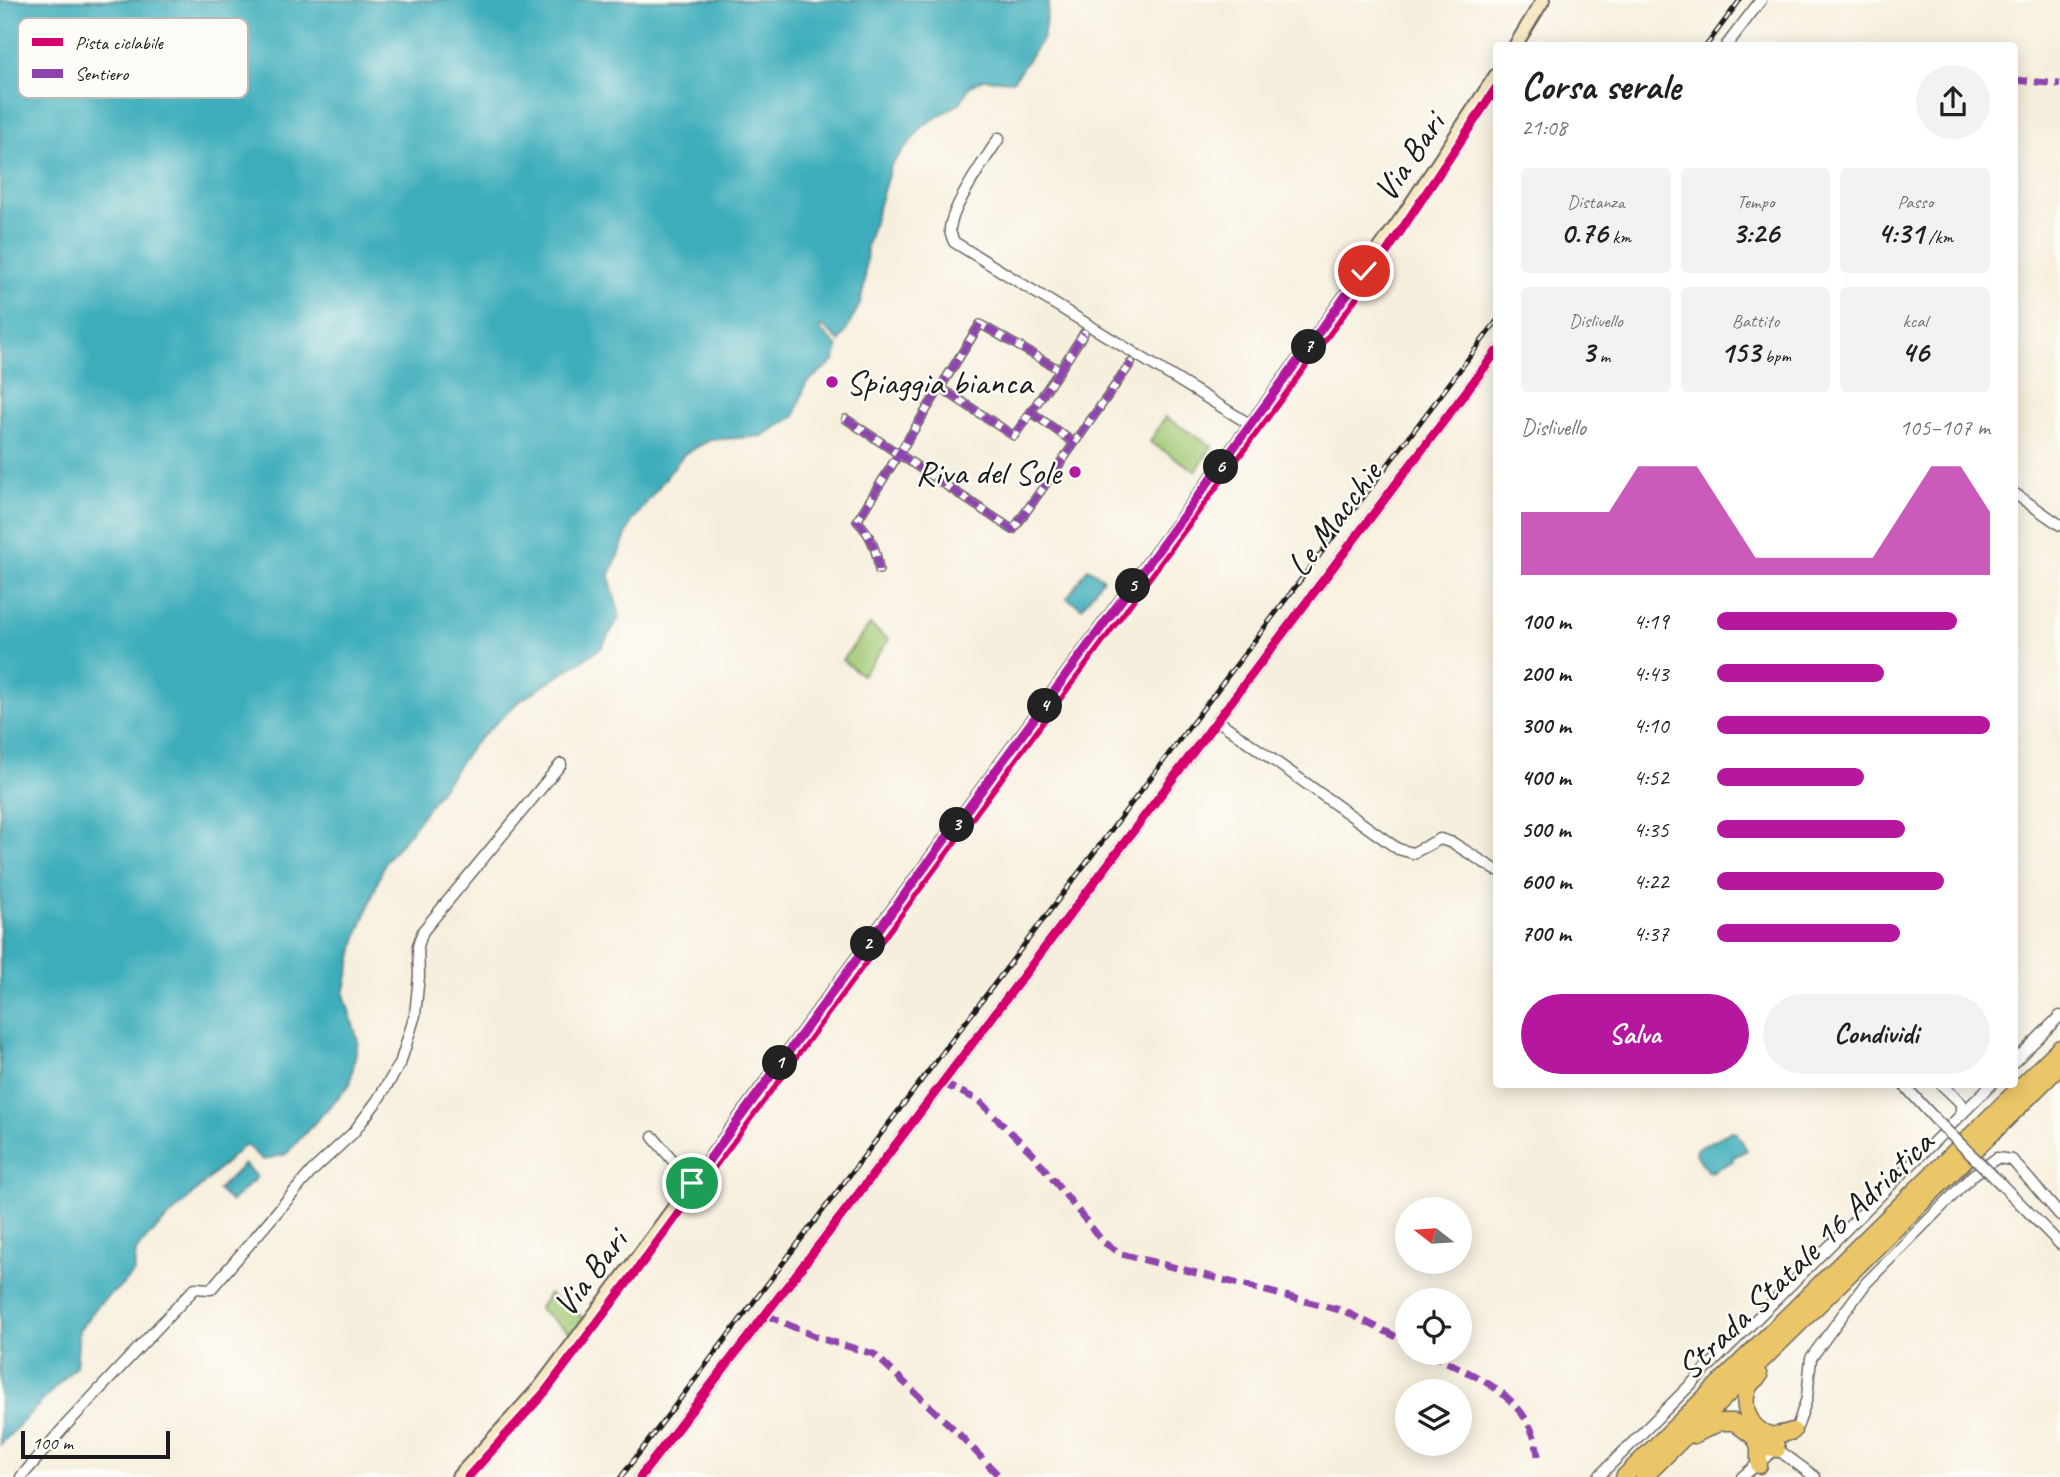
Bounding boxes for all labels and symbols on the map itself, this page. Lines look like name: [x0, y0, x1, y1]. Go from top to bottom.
legend: [18, 18, 248, 98]
text: Pista ciclabile: [75, 31, 164, 55]
text: Sentiero: [75, 62, 129, 86]
street label: Via Bari: [1363, 100, 1457, 210]
pin: [1334, 241, 1394, 301]
pin: 7: [1292, 330, 1326, 364]
place label: Spiaggia bianca: [846, 360, 1035, 405]
marker: Spiaggia bianca: [824, 374, 840, 390]
pin: 6: [1204, 449, 1238, 484]
place label: Riva del Sole: [915, 450, 1064, 495]
street label: Le Macchie: [1276, 450, 1393, 585]
marker: Riva del Sole: [1067, 464, 1083, 480]
pin: 5: [1116, 568, 1150, 604]
pin: 4: [1028, 688, 1062, 724]
pin: 3: [940, 808, 974, 842]
pin: 2: [850, 926, 886, 962]
pin: 1: [762, 1046, 798, 1080]
street label: Strada Statale 16 Adriatica: [1667, 1119, 1945, 1389]
pin: [662, 1153, 722, 1213]
north arrow: [1395, 1197, 1472, 1274]
street label: Via Bari: [543, 1217, 640, 1326]
scale bar: [21, 1428, 170, 1460]

